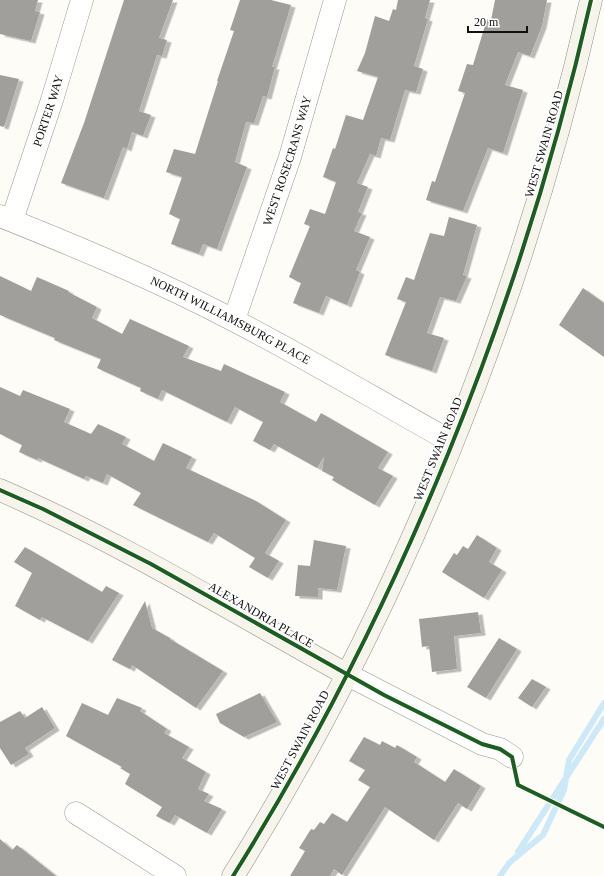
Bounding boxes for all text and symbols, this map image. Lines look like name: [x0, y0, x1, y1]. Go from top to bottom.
scale bar: [468, 8, 527, 34]
text: 20 m: [474, 15, 499, 29]
street label: PORTER WAY: [30, 73, 66, 148]
street label: WEST SWAIN ROAD: [522, 89, 566, 199]
street label: WEST ROSECRANS WAY: [260, 94, 314, 227]
street label: NORTH WILLIAMSBURG PLACE: [148, 274, 313, 367]
street label: WEST SWAIN ROAD: [411, 395, 465, 503]
street label: ALEXANDRIA PLACE: [206, 579, 316, 651]
street label: WEST SWAIN ROAD: [268, 688, 332, 792]

